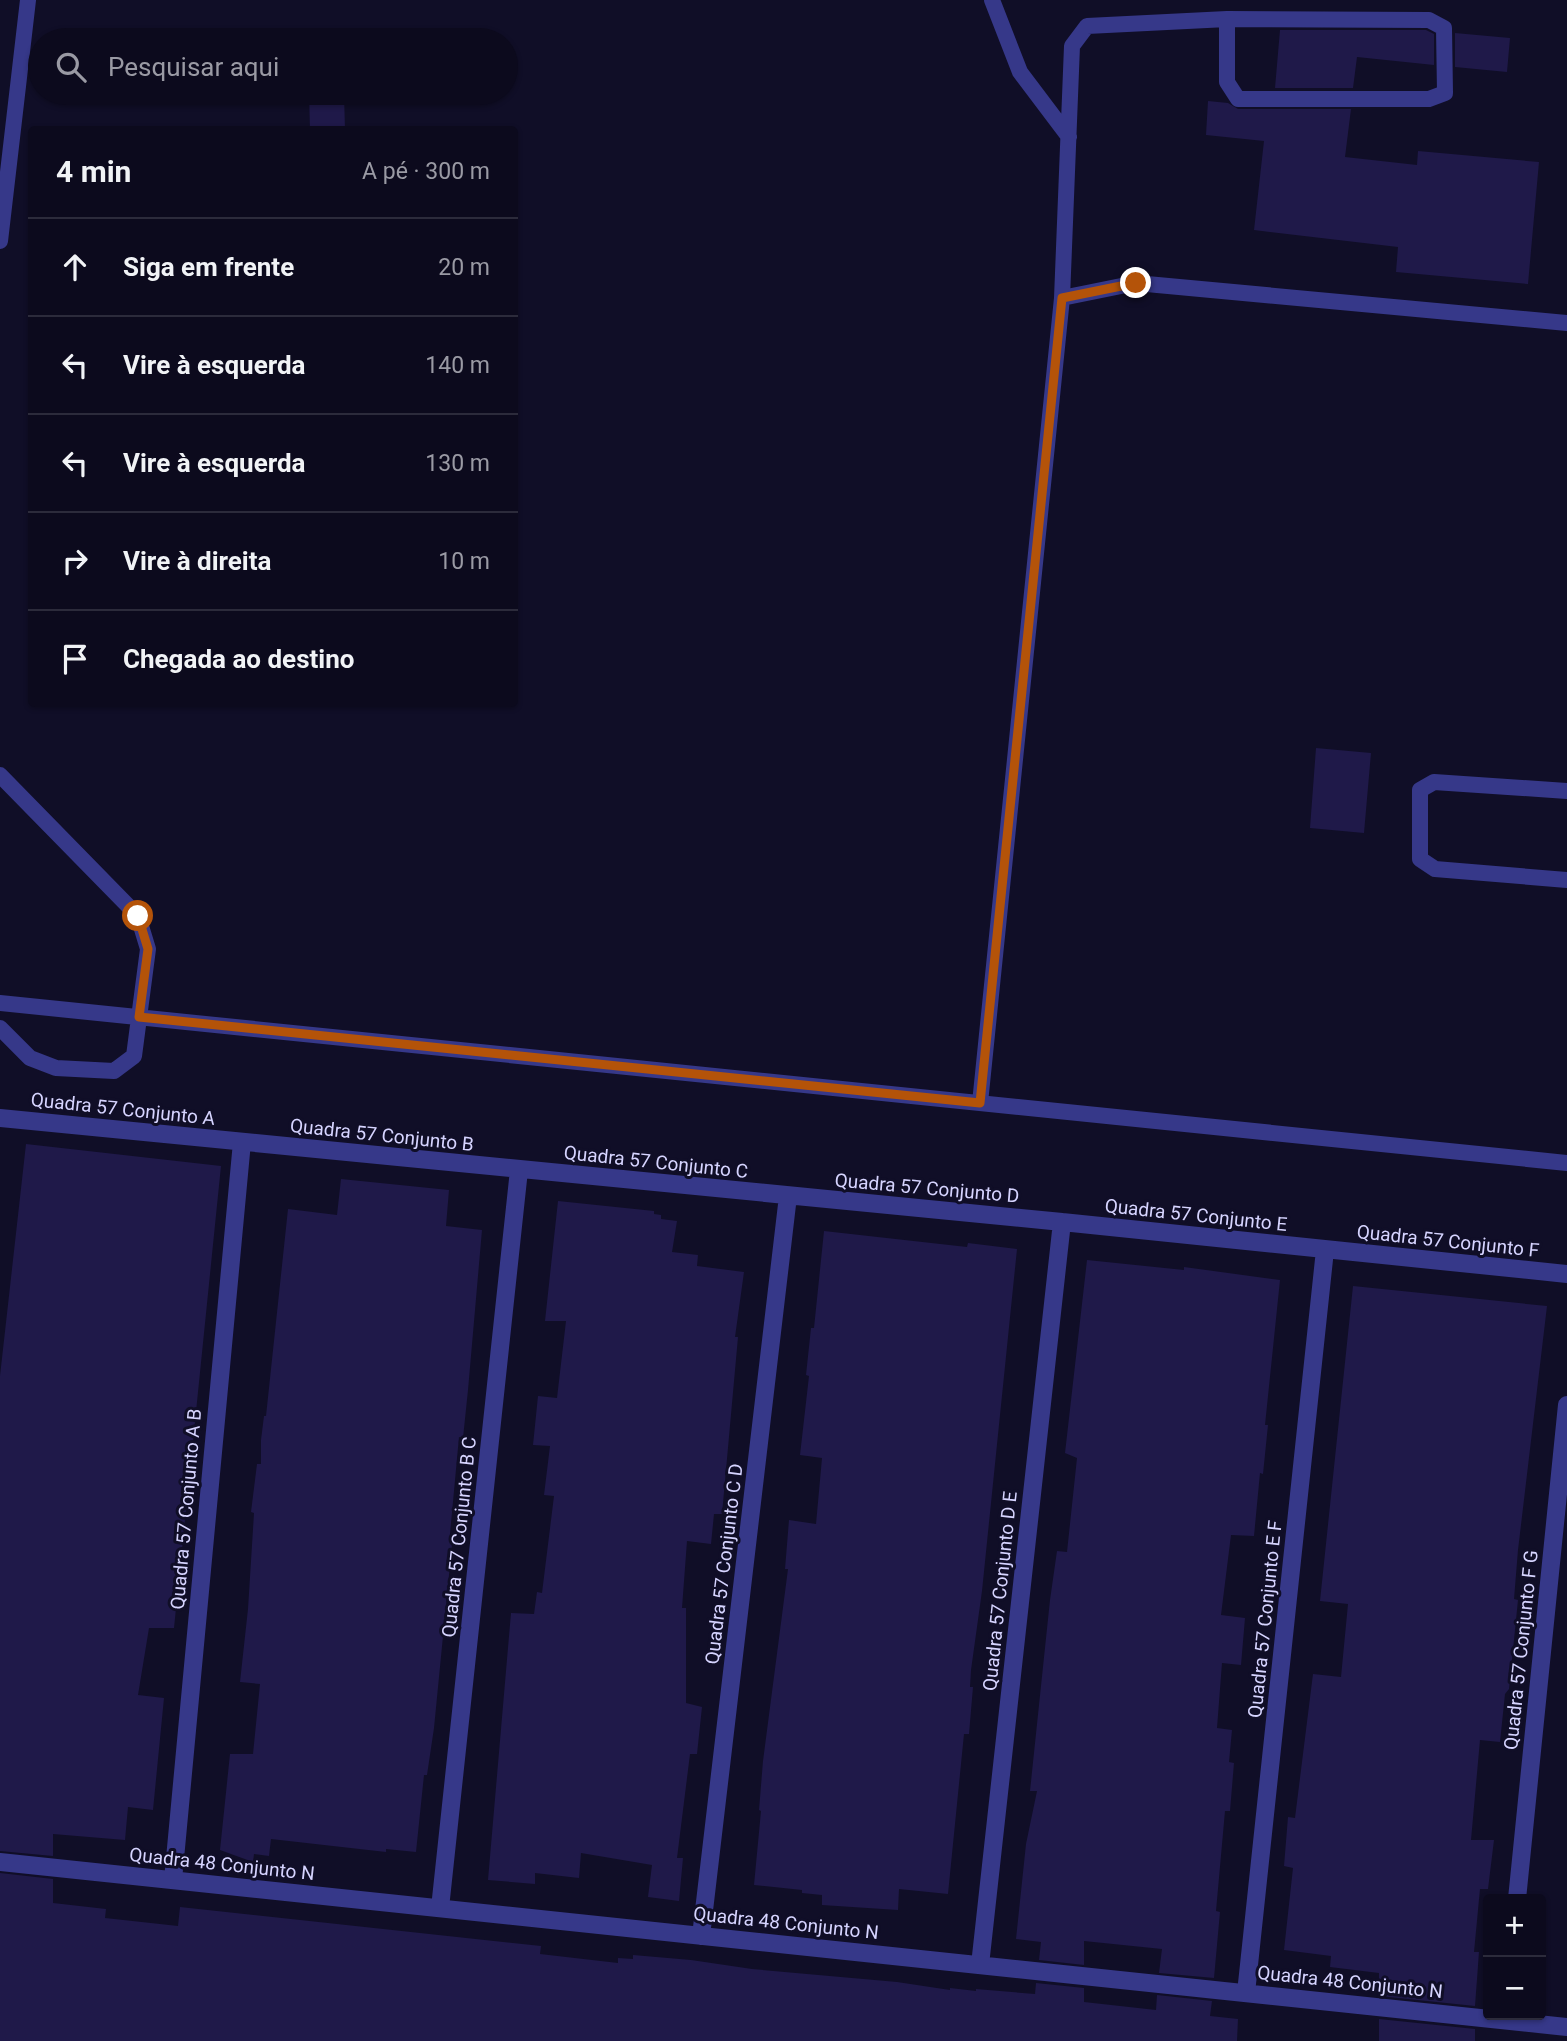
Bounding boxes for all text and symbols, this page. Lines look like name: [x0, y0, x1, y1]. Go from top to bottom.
search box: [28, 28, 518, 105]
icon: search: [52, 48, 90, 86]
text: Pesquisar aqui: [108, 52, 279, 82]
text: 4 min: [56, 154, 131, 189]
text: A pé · 300 m: [362, 158, 490, 185]
icon: ahead: [56, 248, 94, 286]
text: Siga em frente: [123, 252, 294, 282]
text: 20 m: [438, 254, 490, 281]
route end: [1120, 267, 1151, 298]
icon: left: [56, 346, 94, 384]
text: Vire à esquerda: [123, 350, 306, 380]
text: 140 m: [425, 352, 490, 379]
icon: left: [56, 444, 94, 482]
text: Vire à esquerda: [123, 448, 306, 478]
text: 130 m: [425, 450, 490, 477]
icon: right: [56, 542, 94, 580]
text: Vire à direita: [123, 546, 271, 576]
text: 10 m: [438, 548, 490, 575]
icon: arrive: [56, 640, 94, 678]
text: Chegada ao destino: [123, 644, 354, 674]
route start: [122, 900, 153, 931]
street label: Quadra 57 Conjunto A: [30, 1088, 217, 1130]
street label: Quadra 57 Conjunto B: [289, 1114, 475, 1156]
street label: Quadra 57 Conjunto C: [563, 1141, 749, 1183]
street label: Quadra 57 Conjunto D: [834, 1168, 1020, 1208]
street label: Quadra 57 Conjunto E: [1104, 1194, 1289, 1236]
street label: Quadra 57 Conjunto F: [1356, 1220, 1540, 1262]
street label: Quadra 57 Conjunto A B: [166, 1408, 206, 1610]
street label: Quadra 57 Conjunto B C: [437, 1436, 481, 1638]
street label: Quadra 57 Conjunto C D: [700, 1462, 748, 1666]
street label: Quadra 57 Conjunto D E: [978, 1490, 1022, 1692]
street label: Quadra 57 Conjunto E F: [1243, 1519, 1287, 1719]
street label: Quadra 57 Conjunto F G: [1499, 1549, 1543, 1751]
street label: Quadra 48 Conjunto N: [128, 1843, 316, 1885]
map controls: [1483, 1894, 1546, 2020]
button: +: [1483, 1894, 1546, 1957]
street label: Quadra 48 Conjunto N: [692, 1902, 880, 1944]
button: −: [1483, 1957, 1546, 2020]
street label: Quadra 48 Conjunto N: [1256, 1961, 1444, 2003]

